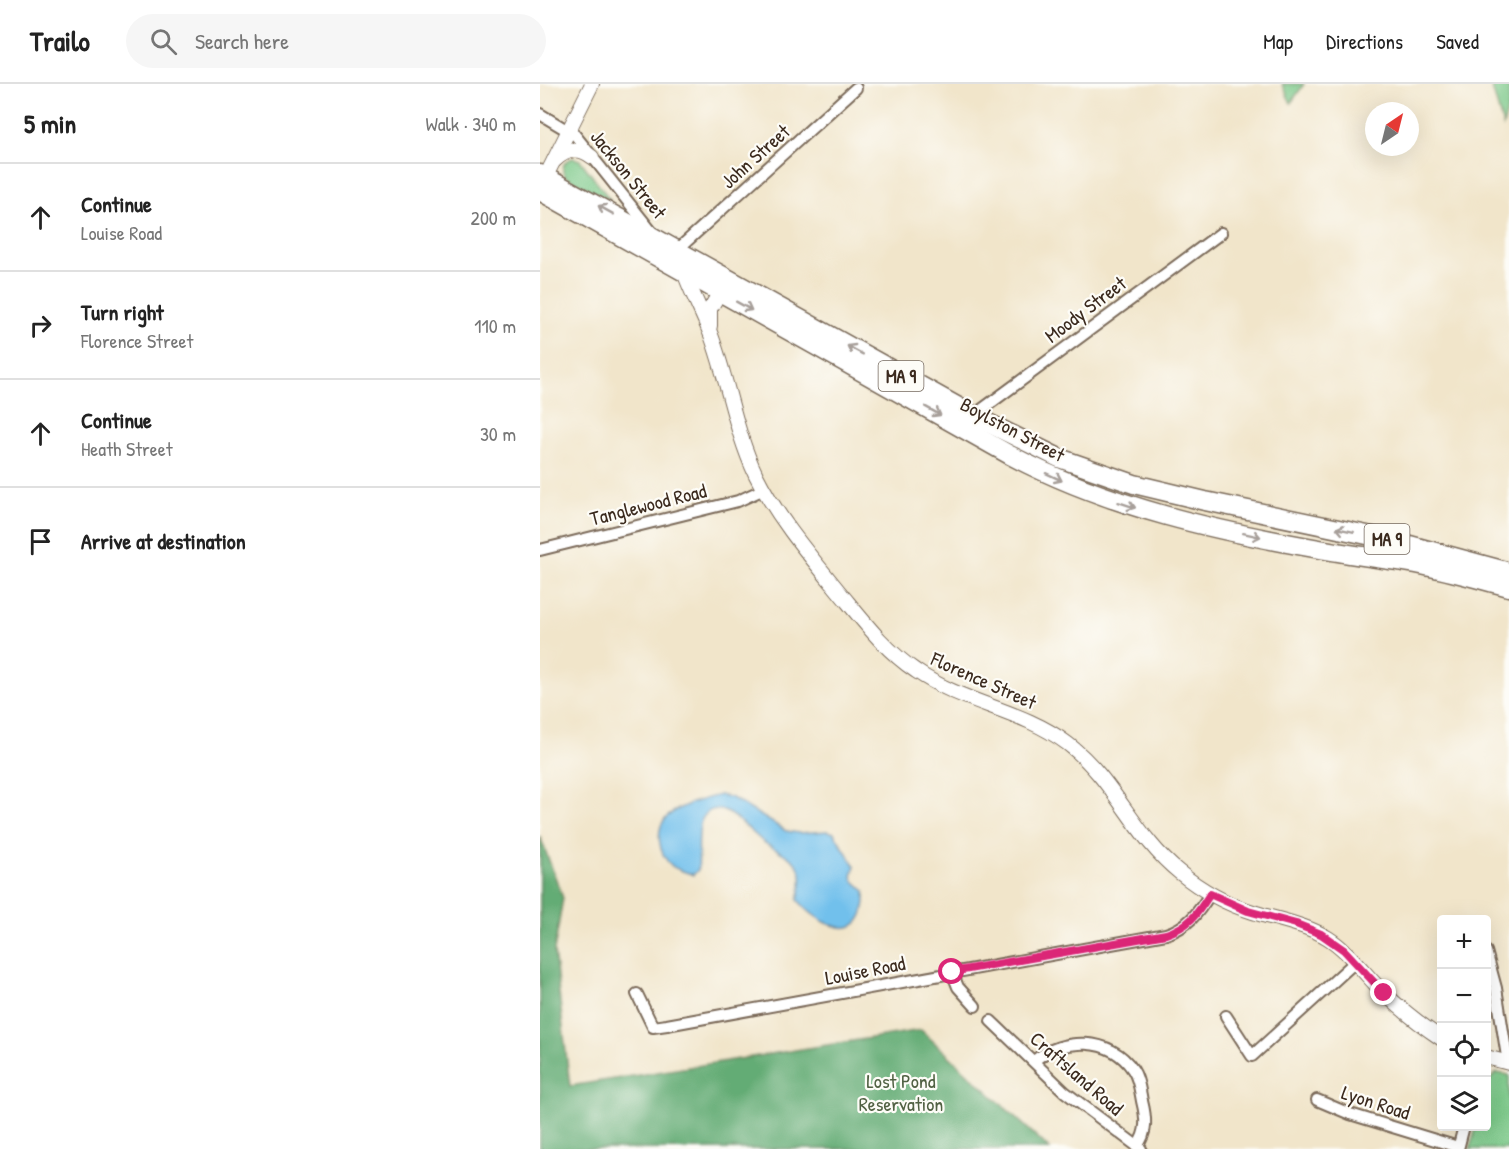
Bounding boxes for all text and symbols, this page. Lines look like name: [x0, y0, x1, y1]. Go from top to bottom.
search box: [126, 14, 546, 68]
text: Trailo: [30, 22, 90, 60]
icon: search: [147, 25, 180, 58]
text: Search here: [195, 26, 289, 56]
text: Map: [1263, 27, 1293, 56]
text: Directions: [1326, 27, 1403, 56]
text: Saved: [1436, 27, 1479, 56]
north arrow: [1365, 102, 1419, 156]
text: 5 min: [24, 106, 76, 141]
text: Walk · 340 m: [425, 110, 516, 137]
street label: John Street: [715, 117, 796, 194]
street label: Jackson Street: [585, 124, 674, 225]
text: Continue: [81, 189, 152, 219]
icon: ahead: [24, 201, 57, 234]
text: 200 m: [471, 204, 516, 231]
one-way arrow: [598, 204, 615, 216]
text: Louise Road: [81, 219, 162, 246]
street label: Moody Street: [1039, 269, 1132, 349]
text: Turn right: [81, 297, 164, 327]
one-way arrow: [735, 300, 752, 312]
icon: right: [24, 309, 57, 342]
text: 110 m: [474, 312, 516, 339]
text: Florence Street: [81, 327, 193, 354]
one-way arrow: [846, 344, 864, 355]
road number: MA 9: [878, 361, 924, 391]
street label: Boylston Street: [956, 390, 1071, 468]
text: Continue: [81, 405, 152, 435]
one-way arrow: [923, 406, 941, 417]
icon: ahead: [24, 417, 57, 450]
text: 30 m: [480, 420, 516, 447]
text: Heath Street: [81, 435, 173, 462]
one-way arrow: [1044, 471, 1062, 483]
street label: Tanglewood Road: [587, 476, 709, 531]
one-way arrow: [1117, 500, 1136, 511]
one-way arrow: [1336, 524, 1355, 535]
road number: MA 9: [1364, 524, 1410, 554]
icon: arrive: [24, 525, 57, 558]
text: Arrive at destination: [81, 526, 246, 556]
one-way arrow: [1241, 530, 1261, 541]
street label: Florence Street: [926, 644, 1042, 716]
map controls: [1437, 915, 1491, 1131]
button: +: [1437, 915, 1491, 969]
street label: Louise Road: [823, 949, 908, 991]
route start: [938, 958, 964, 984]
button: −: [1437, 969, 1491, 1023]
route end: [1370, 979, 1396, 1005]
button: locate: [1437, 1023, 1491, 1077]
street label: Craftsland Road: [1025, 1025, 1130, 1121]
park label: Lost Pond Reservation: [859, 1067, 943, 1117]
button: layers: [1437, 1077, 1491, 1131]
street label: Lyon Road: [1338, 1078, 1414, 1126]

